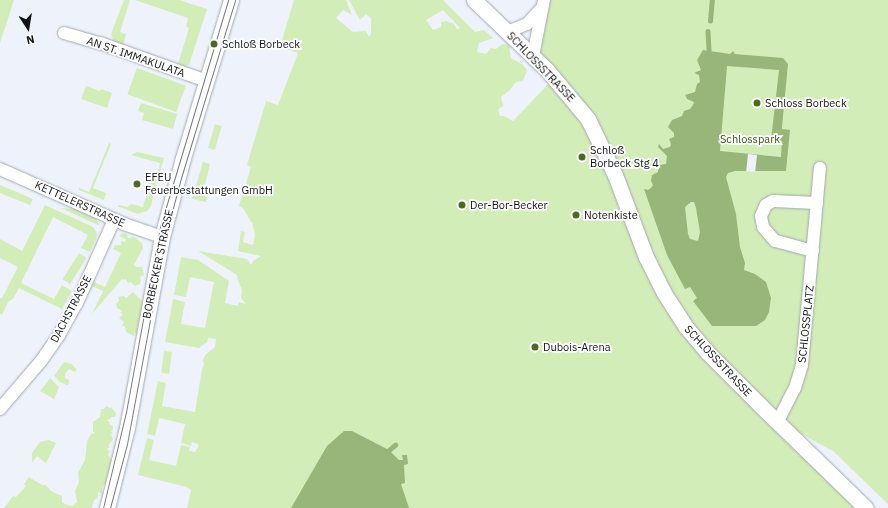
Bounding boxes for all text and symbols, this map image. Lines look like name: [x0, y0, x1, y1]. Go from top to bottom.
north arrow: [8, 8, 48, 48]
street label: SCHLOSSSTRASSE: [504, 29, 578, 105]
text: N: [25, 32, 36, 47]
street label: AN ST. IMMAKULATA: [85, 34, 187, 80]
place label: Schloß Borbeck: [222, 37, 300, 51]
marker: Schloß Borbeck: [209, 39, 219, 49]
place label: Schloss Borbeck: [765, 96, 847, 110]
marker: Schloss Borbeck: [752, 98, 762, 108]
park label: Schlosspark: [720, 132, 780, 146]
place label: Schloß Borbeck Stg 4: [590, 144, 659, 170]
marker: Schloß Borbeck Stg 4: [577, 152, 587, 162]
place label: EFEU Feuerbestattungen GmbH: [145, 171, 273, 197]
street label: KETTELERSTRASSE: [33, 178, 127, 230]
marker: EFEU Feuerbestattungen GmbH: [132, 179, 142, 189]
place label: Der-Bor-Becker: [470, 198, 548, 212]
marker: Der-Bor-Becker: [457, 200, 467, 210]
street label: BORBECKER STRASSE: [140, 208, 176, 320]
place label: Notenkiste: [584, 208, 638, 222]
marker: Notenkiste: [571, 210, 581, 220]
street label: DACHSTRASSE: [48, 273, 94, 345]
street label: SCHLOSSPLATZ: [795, 285, 817, 363]
street label: SCHLOSSSTRASSE: [682, 323, 754, 399]
place label: Dubois-Arena: [543, 340, 611, 354]
marker: Dubois-Arena: [530, 342, 540, 352]

